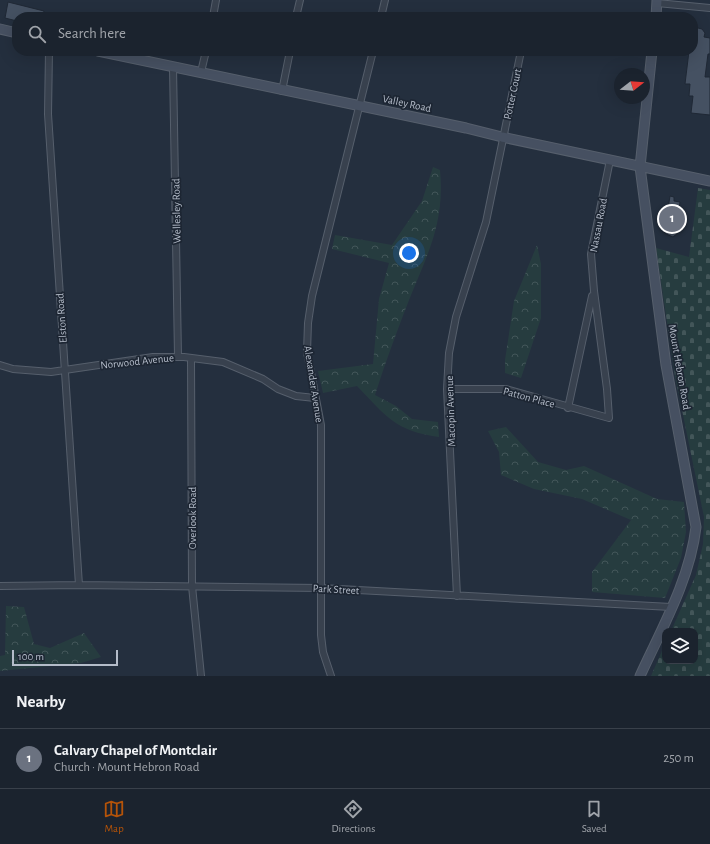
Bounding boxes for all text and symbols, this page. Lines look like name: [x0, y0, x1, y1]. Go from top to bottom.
search box: [12, 12, 698, 56]
icon: search: [26, 23, 48, 45]
text: Search here: [58, 26, 126, 41]
street label: Potter Court: [502, 67, 523, 120]
north arrow: [614, 68, 650, 104]
street label: Valley Road: [381, 93, 433, 114]
street label: Wellesley Road: [170, 178, 183, 244]
street label: Nassau Road: [588, 197, 609, 253]
pin: 1: [659, 204, 685, 234]
your location: [399, 243, 419, 263]
street label: Elston Road: [54, 292, 69, 343]
street label: Mount Hebron Road: [667, 324, 692, 411]
street label: Alexander Avenue: [302, 345, 325, 423]
street label: Norwood Avenue: [100, 352, 174, 371]
street label: Macopin Avenue: [444, 375, 457, 447]
street label: Patton Place: [502, 385, 556, 410]
street label: Overlook Road: [187, 487, 198, 549]
street label: Park Street: [312, 583, 360, 596]
map controls: [662, 628, 698, 664]
button: layers: [662, 628, 698, 664]
scale bar: [12, 648, 118, 667]
text: 100 m: [18, 651, 44, 662]
text: Nearby: [16, 693, 66, 710]
text: Calvary Chapel of Montclair: [54, 743, 217, 758]
text: 1: [27, 752, 31, 765]
text: 250 m: [663, 752, 694, 765]
text: Church · Mount Hebron Road: [54, 761, 199, 774]
tab: Map: [103, 798, 125, 835]
tab: Directions: [331, 798, 375, 835]
tab: Saved: [582, 798, 607, 835]

